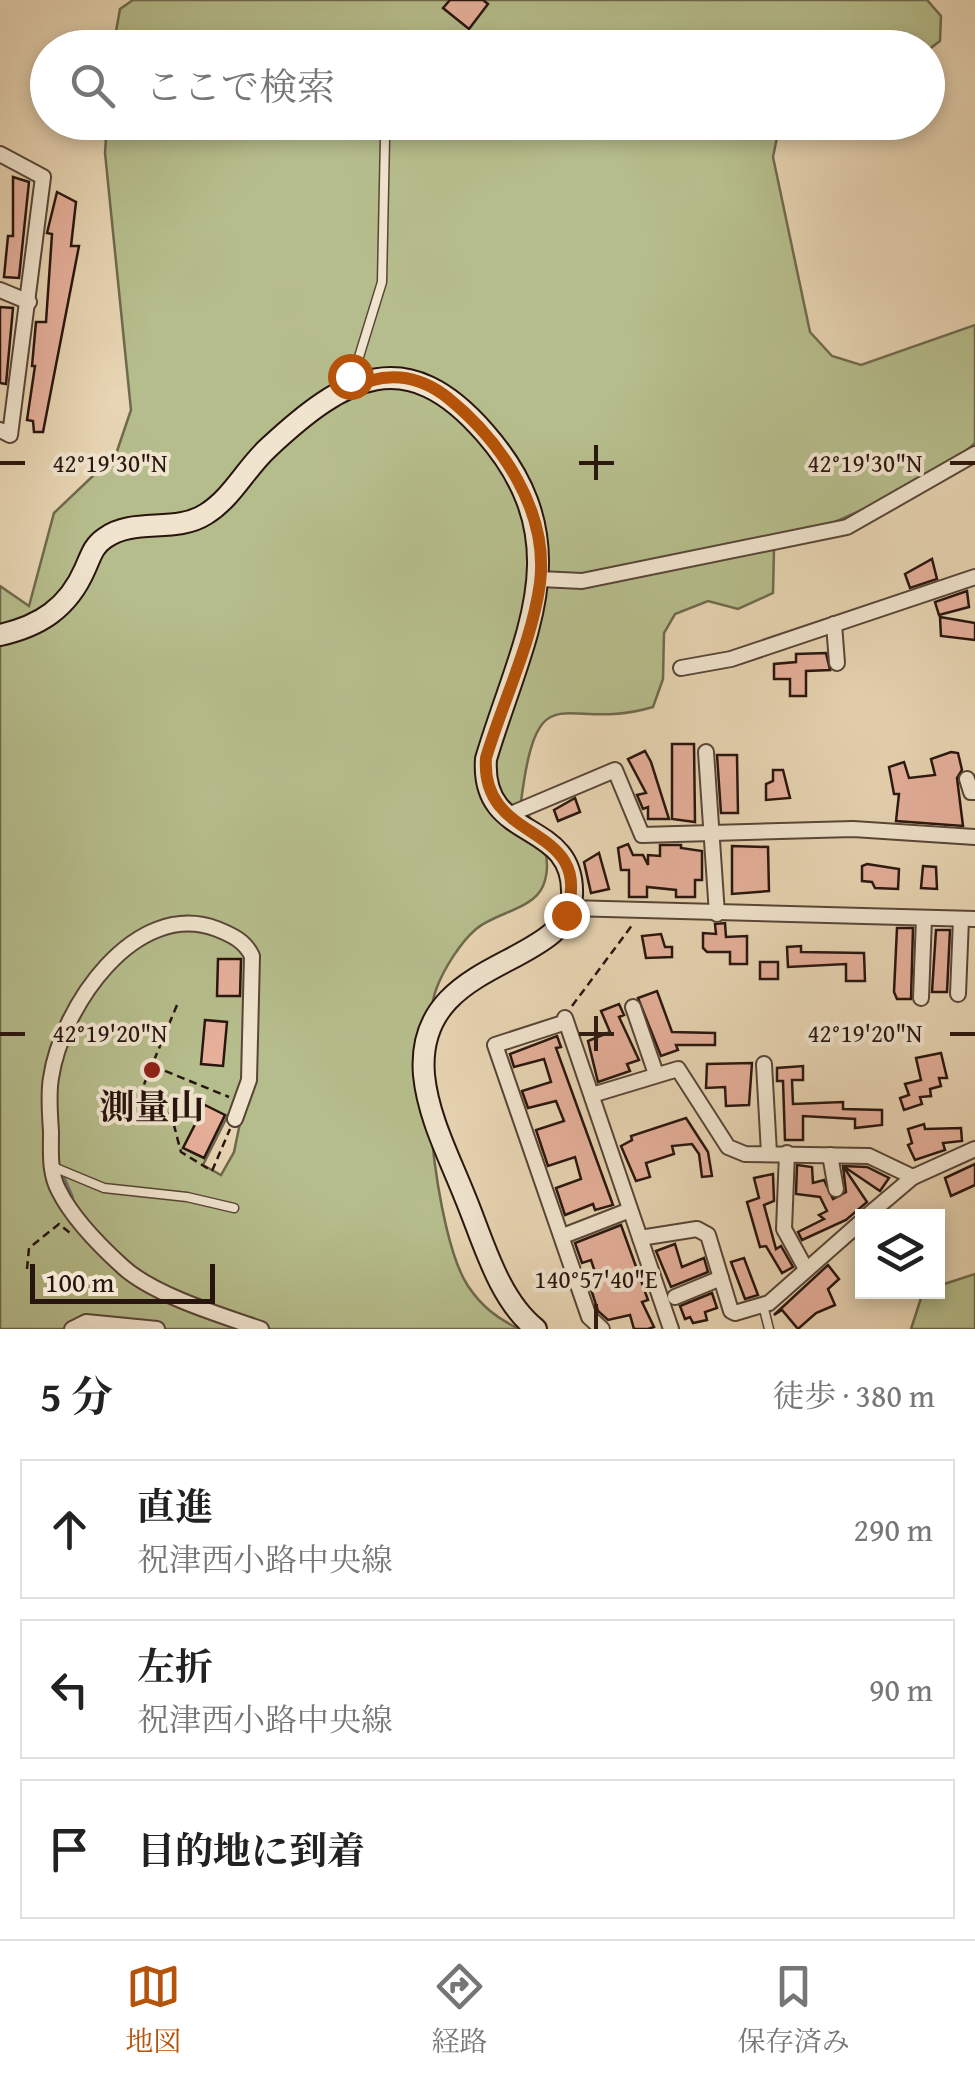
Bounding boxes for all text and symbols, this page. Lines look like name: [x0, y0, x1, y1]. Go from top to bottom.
search box: [30, 30, 945, 140]
icon: search: [65, 58, 120, 113]
text: ここで検索: [145, 58, 335, 114]
route start: [328, 354, 374, 400]
text: 42°19'30"N: [53, 445, 167, 481]
text: 42°19'30"N: [808, 445, 922, 481]
route end: [544, 893, 590, 939]
text: 42°19'20"N: [53, 1015, 167, 1051]
text: 42°19'20"N: [808, 1015, 922, 1051]
marker: 測量山: [141, 1059, 163, 1081]
place label: 測量山: [99, 1081, 205, 1132]
map controls: [855, 1209, 945, 1299]
button: layers: [855, 1209, 945, 1299]
scale bar: [30, 1259, 215, 1304]
text: 100 m: [45, 1261, 114, 1302]
text: 140°57'40"E: [534, 1261, 658, 1297]
text: 5 分: [40, 1365, 113, 1426]
text: 徒歩 · 380 m: [772, 1372, 935, 1419]
text: 直進: [137, 1478, 213, 1534]
icon: ahead: [42, 1502, 97, 1557]
text: 290 m: [854, 1506, 933, 1553]
text: 祝津西小路中央線: [137, 1536, 393, 1583]
text: 左折: [137, 1638, 213, 1694]
icon: left: [42, 1662, 97, 1717]
text: 90 m: [869, 1666, 933, 1713]
text: 祝津西小路中央線: [137, 1696, 393, 1743]
icon: arrive: [42, 1822, 97, 1877]
text: 目的地に到着: [137, 1822, 365, 1878]
tab: 地図: [125, 1959, 181, 2061]
tab: 経路: [431, 1959, 488, 2061]
tab: 保存済み: [738, 1959, 850, 2061]

